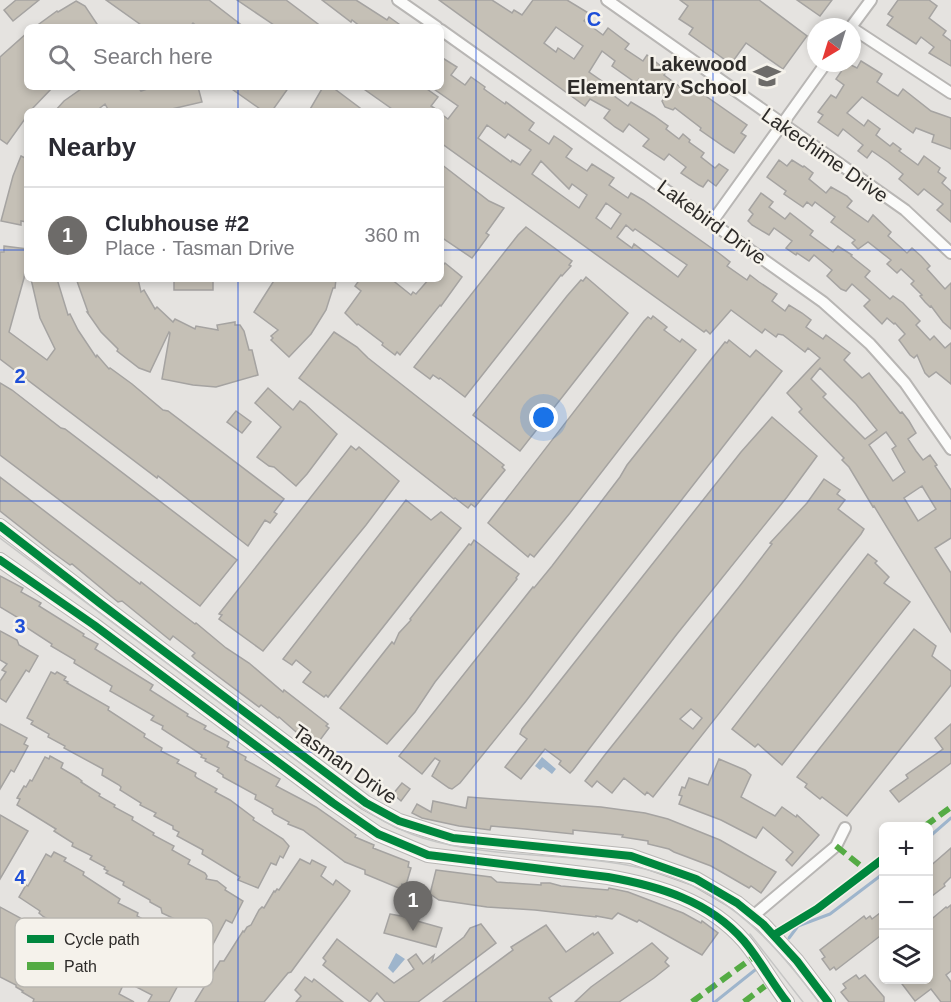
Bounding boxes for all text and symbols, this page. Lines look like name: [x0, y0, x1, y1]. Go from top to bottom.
text: C: [587, 8, 601, 30]
north arrow: [807, 18, 861, 72]
search box: [24, 24, 444, 90]
icon: search: [45, 41, 78, 74]
text: Search here: [93, 44, 213, 69]
place label: Lakewood Elementary School: [567, 53, 747, 98]
school or university icon: Lakewood Elementary School: [752, 61, 782, 91]
street label: Lakechime Drive: [758, 103, 892, 207]
text: Nearby: [48, 132, 136, 162]
street label: Lakebird Drive: [653, 175, 771, 269]
text: Clubhouse #2: [105, 211, 249, 236]
text: 1: [62, 224, 73, 246]
text: 360 m: [364, 224, 420, 246]
text: Place · Tasman Drive: [105, 237, 295, 259]
text: 2: [14, 365, 26, 387]
your location: [529, 403, 558, 432]
text: 3: [14, 615, 26, 637]
street label: Tasman Drive: [289, 720, 401, 808]
map controls: [879, 822, 933, 984]
button: +: [879, 822, 933, 876]
text: 4: [14, 866, 26, 888]
button: −: [879, 876, 933, 930]
pin: 1: [394, 882, 432, 931]
legend: [15, 918, 213, 987]
button: layers: [879, 930, 933, 984]
text: Cycle path: [64, 931, 140, 948]
text: Path: [64, 958, 97, 975]

